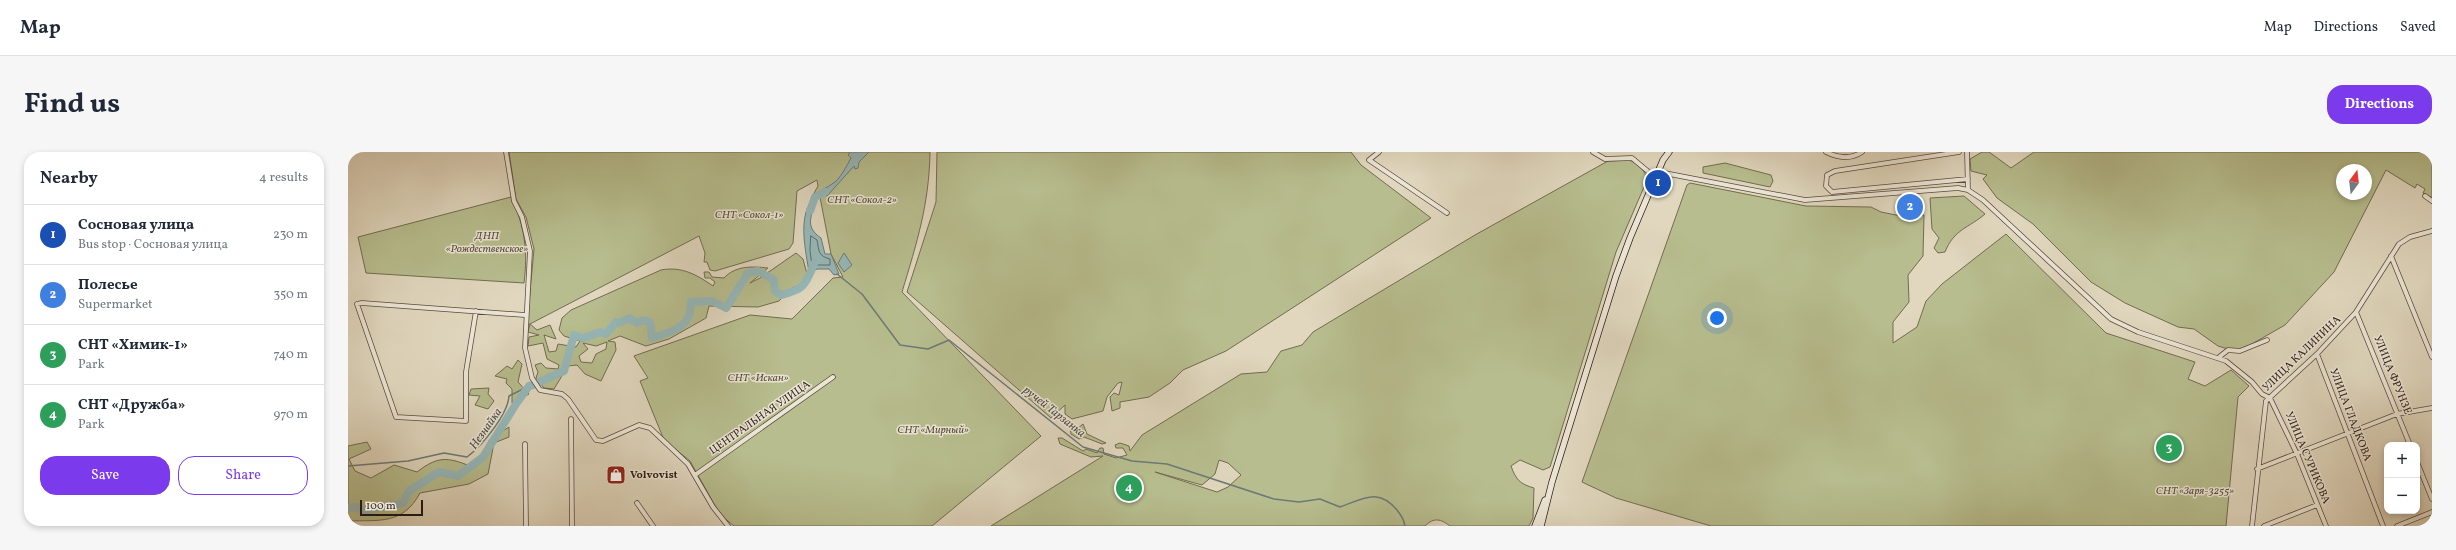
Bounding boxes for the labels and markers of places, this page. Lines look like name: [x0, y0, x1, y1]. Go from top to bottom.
pin: 1: [1645, 168, 1671, 198]
pin: 2: [1897, 192, 1923, 222]
pin: 3: [2156, 433, 2182, 463]
shop icon: Volvovist: [605, 464, 627, 486]
place label: Volvovist: [630, 468, 678, 483]
pin: 4: [1116, 473, 1142, 503]

